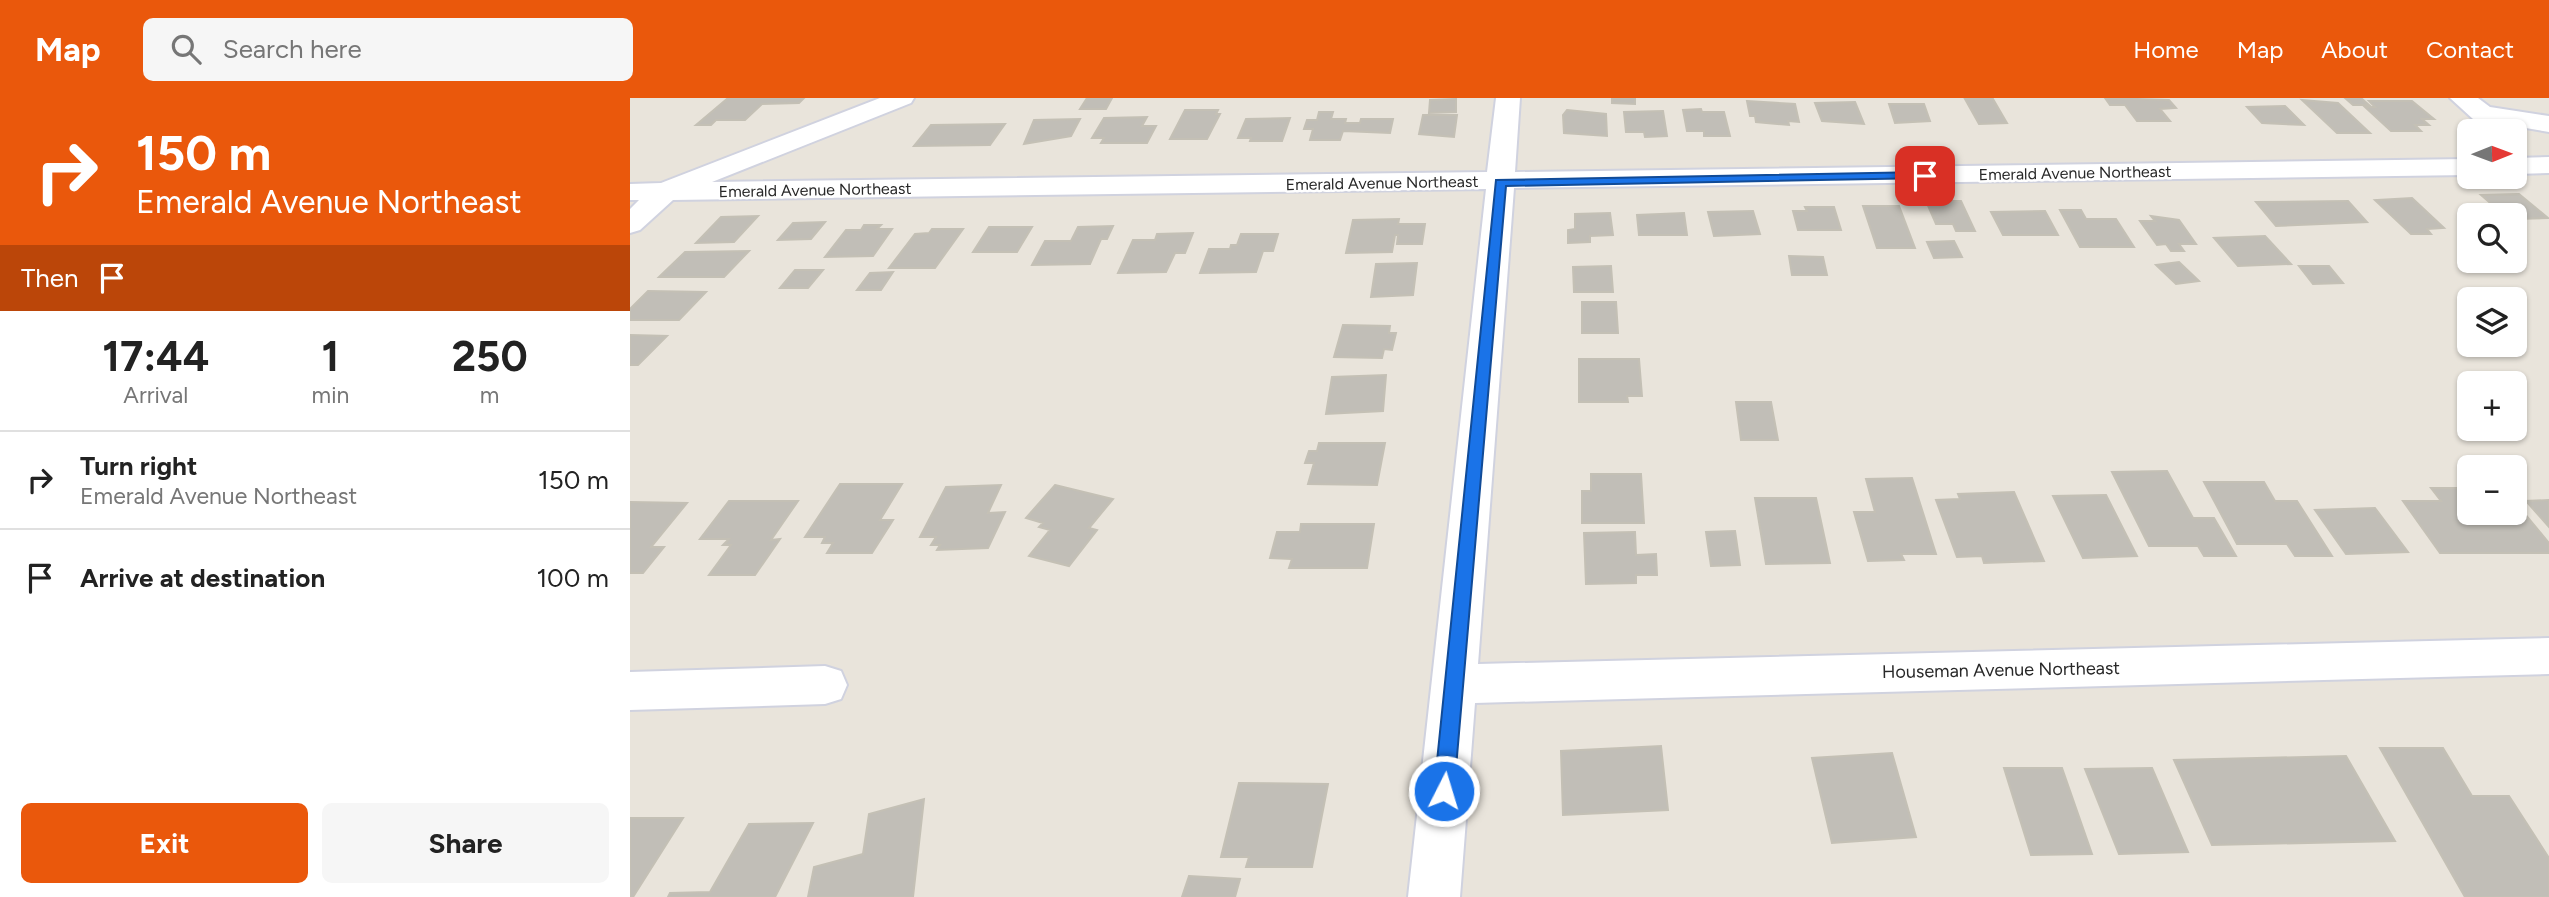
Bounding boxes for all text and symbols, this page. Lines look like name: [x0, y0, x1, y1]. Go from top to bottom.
search box: [143, 18, 633, 81]
text: Map: [35, 30, 101, 69]
icon: search: [167, 30, 205, 68]
text: Search here: [223, 33, 362, 65]
text: Home: [2133, 35, 2199, 64]
text: Map: [2237, 35, 2283, 64]
text: About: [2321, 35, 2388, 64]
text: Contact: [2426, 35, 2514, 64]
north arrow: [2457, 119, 2527, 189]
map controls: [2457, 119, 2527, 525]
text: 150 m: [136, 123, 271, 182]
icon: right: [21, 126, 112, 217]
pin: [1895, 146, 1955, 206]
icon: arrive: [1906, 157, 1944, 195]
street label: Emerald Avenue Northeast: [1978, 162, 2172, 184]
street label: Emerald Avenue Northeast: [1285, 172, 1479, 194]
street label: Emerald Avenue Northeast: [718, 179, 912, 201]
text: Emerald Avenue Northeast: [136, 183, 522, 221]
button: search: [2457, 203, 2527, 273]
icon: arrive: [93, 259, 131, 297]
text: Then: [21, 262, 79, 294]
button: layers: [2457, 287, 2527, 357]
text: 17:44: [102, 331, 209, 382]
text: 1: [322, 331, 339, 382]
text: 250: [452, 331, 528, 382]
button: +: [2457, 371, 2527, 441]
text: Arrival: [123, 381, 188, 409]
text: min: [312, 381, 349, 409]
text: m: [480, 381, 499, 409]
text: Turn right: [80, 450, 197, 482]
button: −: [2457, 455, 2527, 525]
icon: right: [21, 461, 59, 499]
text: 150 m: [538, 464, 609, 496]
text: Emerald Avenue Northeast: [80, 482, 357, 510]
icon: arrive: [21, 559, 59, 597]
text: Arrive at destination: [80, 562, 325, 594]
text: 100 m: [536, 562, 609, 594]
street label: Houseman Avenue Northeast: [1882, 657, 2120, 683]
position arrow: [1407, 754, 1481, 828]
button: Exit: [21, 803, 308, 883]
button: Share: [322, 803, 609, 883]

